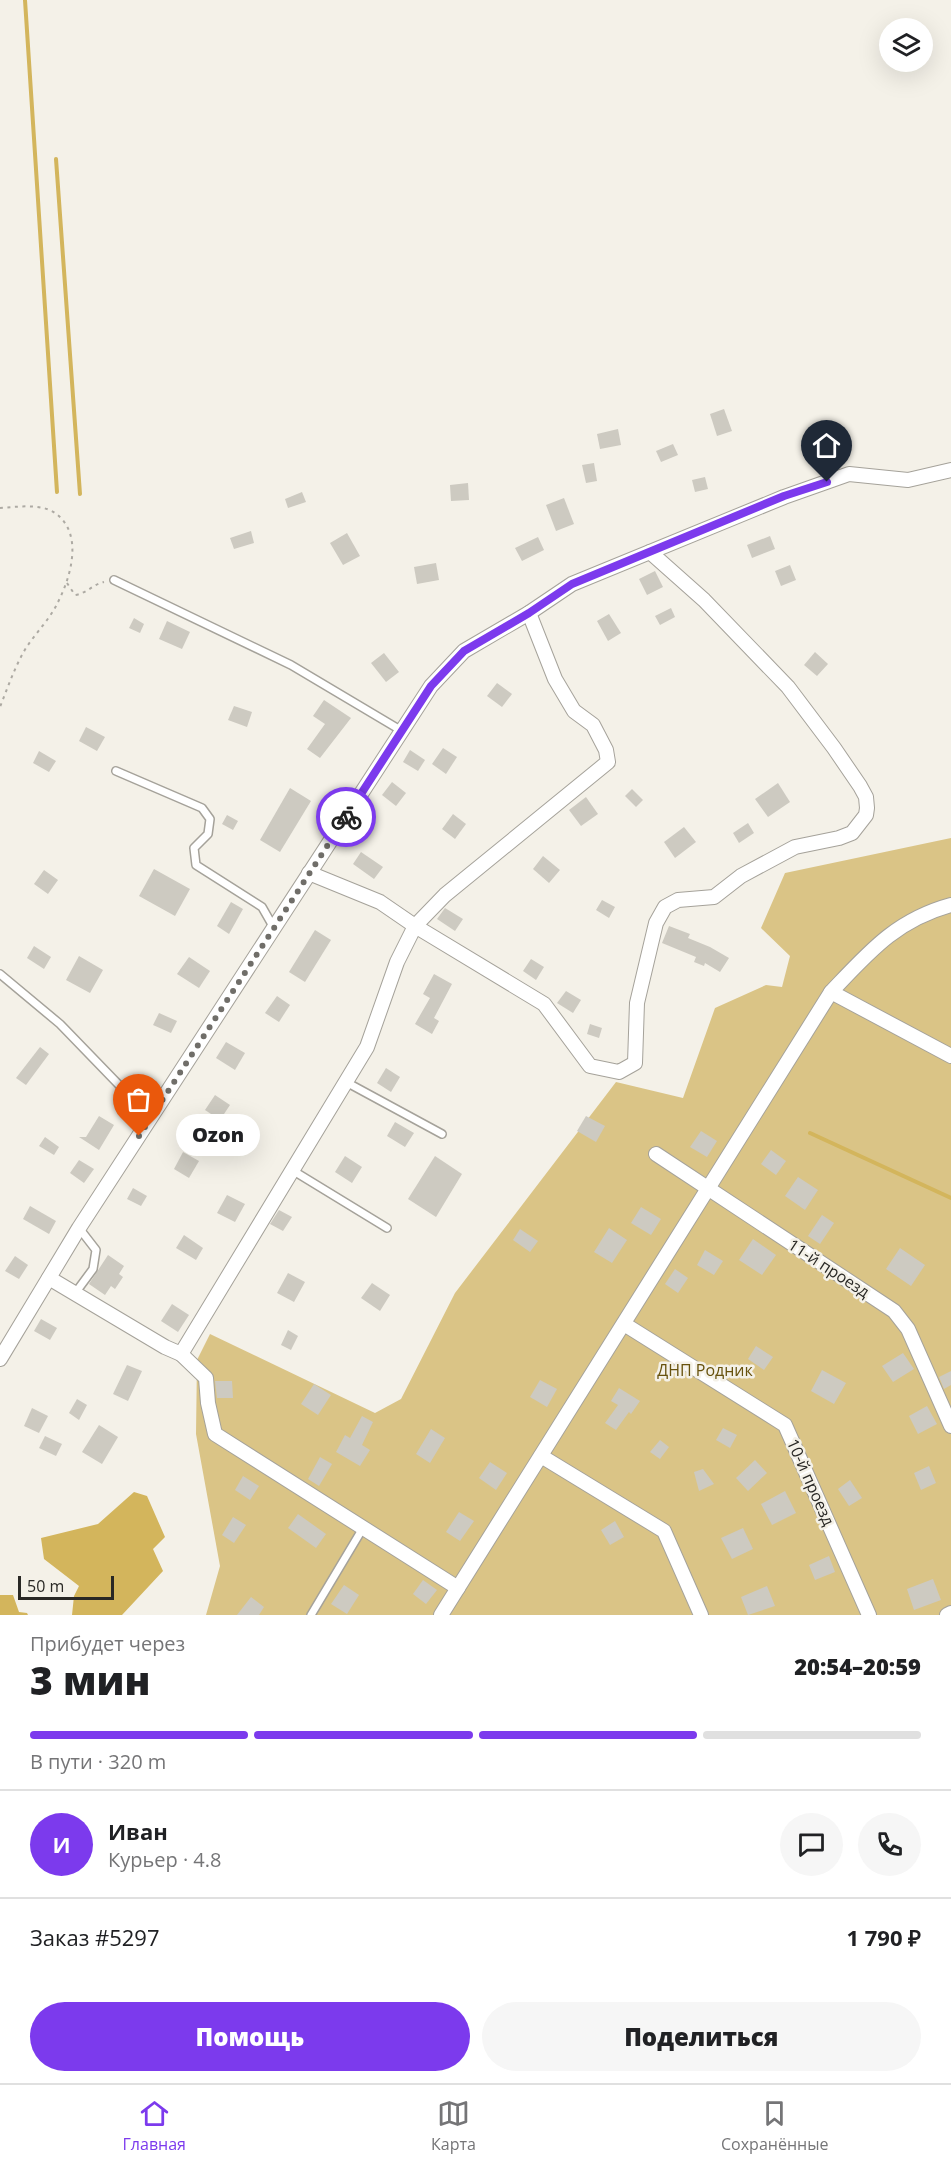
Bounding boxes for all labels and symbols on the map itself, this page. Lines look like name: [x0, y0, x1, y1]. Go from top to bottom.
pin: [801, 420, 852, 482]
courier: [316, 787, 376, 847]
pin: [113, 1074, 164, 1136]
callout: Ozon: [175, 1115, 259, 1157]
street label: 11-й проезд: [784, 1233, 874, 1303]
park label: ДНП Родник: [657, 1359, 754, 1381]
street label: 10-й проезд: [782, 1435, 840, 1529]
scale bar: [18, 1573, 114, 1600]

